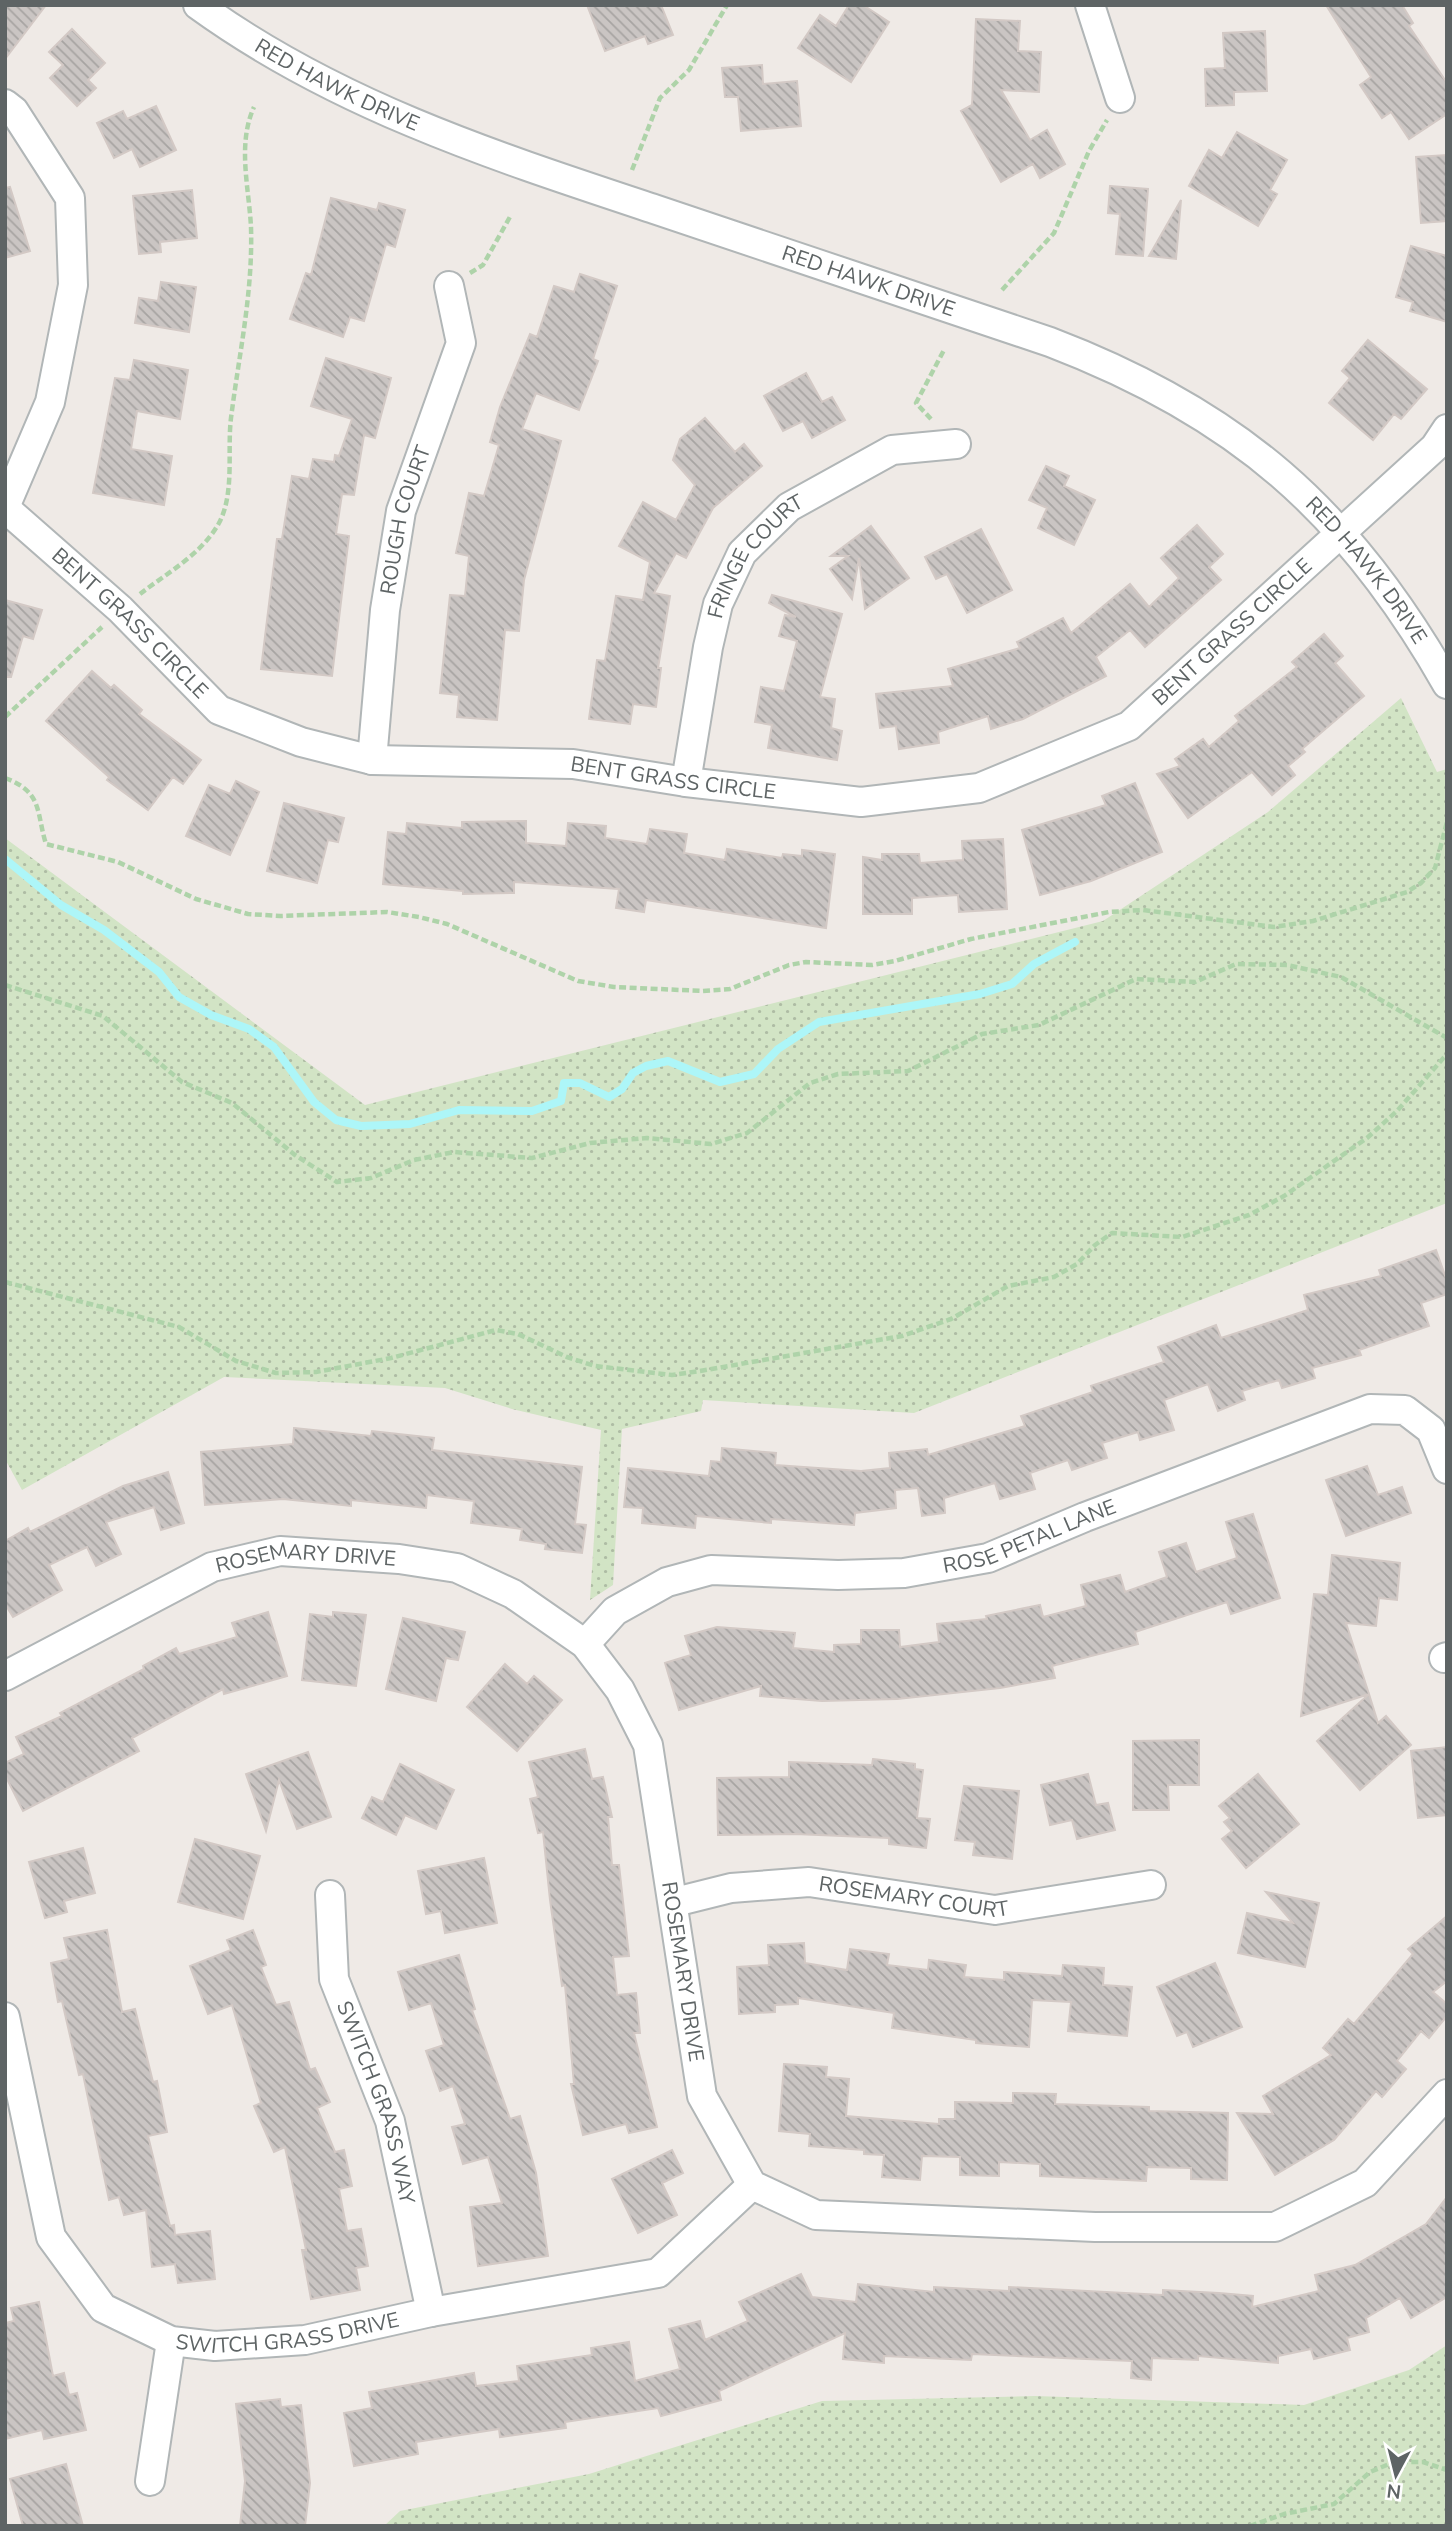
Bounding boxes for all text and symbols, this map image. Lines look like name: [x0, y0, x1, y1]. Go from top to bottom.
street label: RED HAWK DRIVE: [250, 32, 424, 138]
street label: RED HAWK DRIVE: [778, 239, 959, 323]
street label: ROUGH COURT: [374, 441, 437, 597]
street label: FRINGE COURT: [701, 488, 809, 621]
street label: RED HAWK DRIVE: [1300, 490, 1433, 649]
street label: BENT GRASS CIRCLE: [46, 541, 214, 705]
street label: BENT GRASS CIRCLE: [1146, 552, 1318, 712]
street label: BENT GRASS CIRCLE: [569, 750, 777, 806]
street label: ROSE PETAL LANE: [940, 1493, 1120, 1580]
street label: ROSEMARY DRIVE: [213, 1536, 397, 1580]
street label: ROSEMARY COURT: [817, 1870, 1011, 1924]
street label: ROSEMARY DRIVE: [655, 1880, 711, 2064]
street label: SWITCH GRASS WAY: [330, 1997, 422, 2207]
street label: SWITCH GRASS DRIVE: [174, 2306, 402, 2360]
north arrow: [1361, 2440, 1431, 2510]
text: N: [1385, 2477, 1403, 2505]

